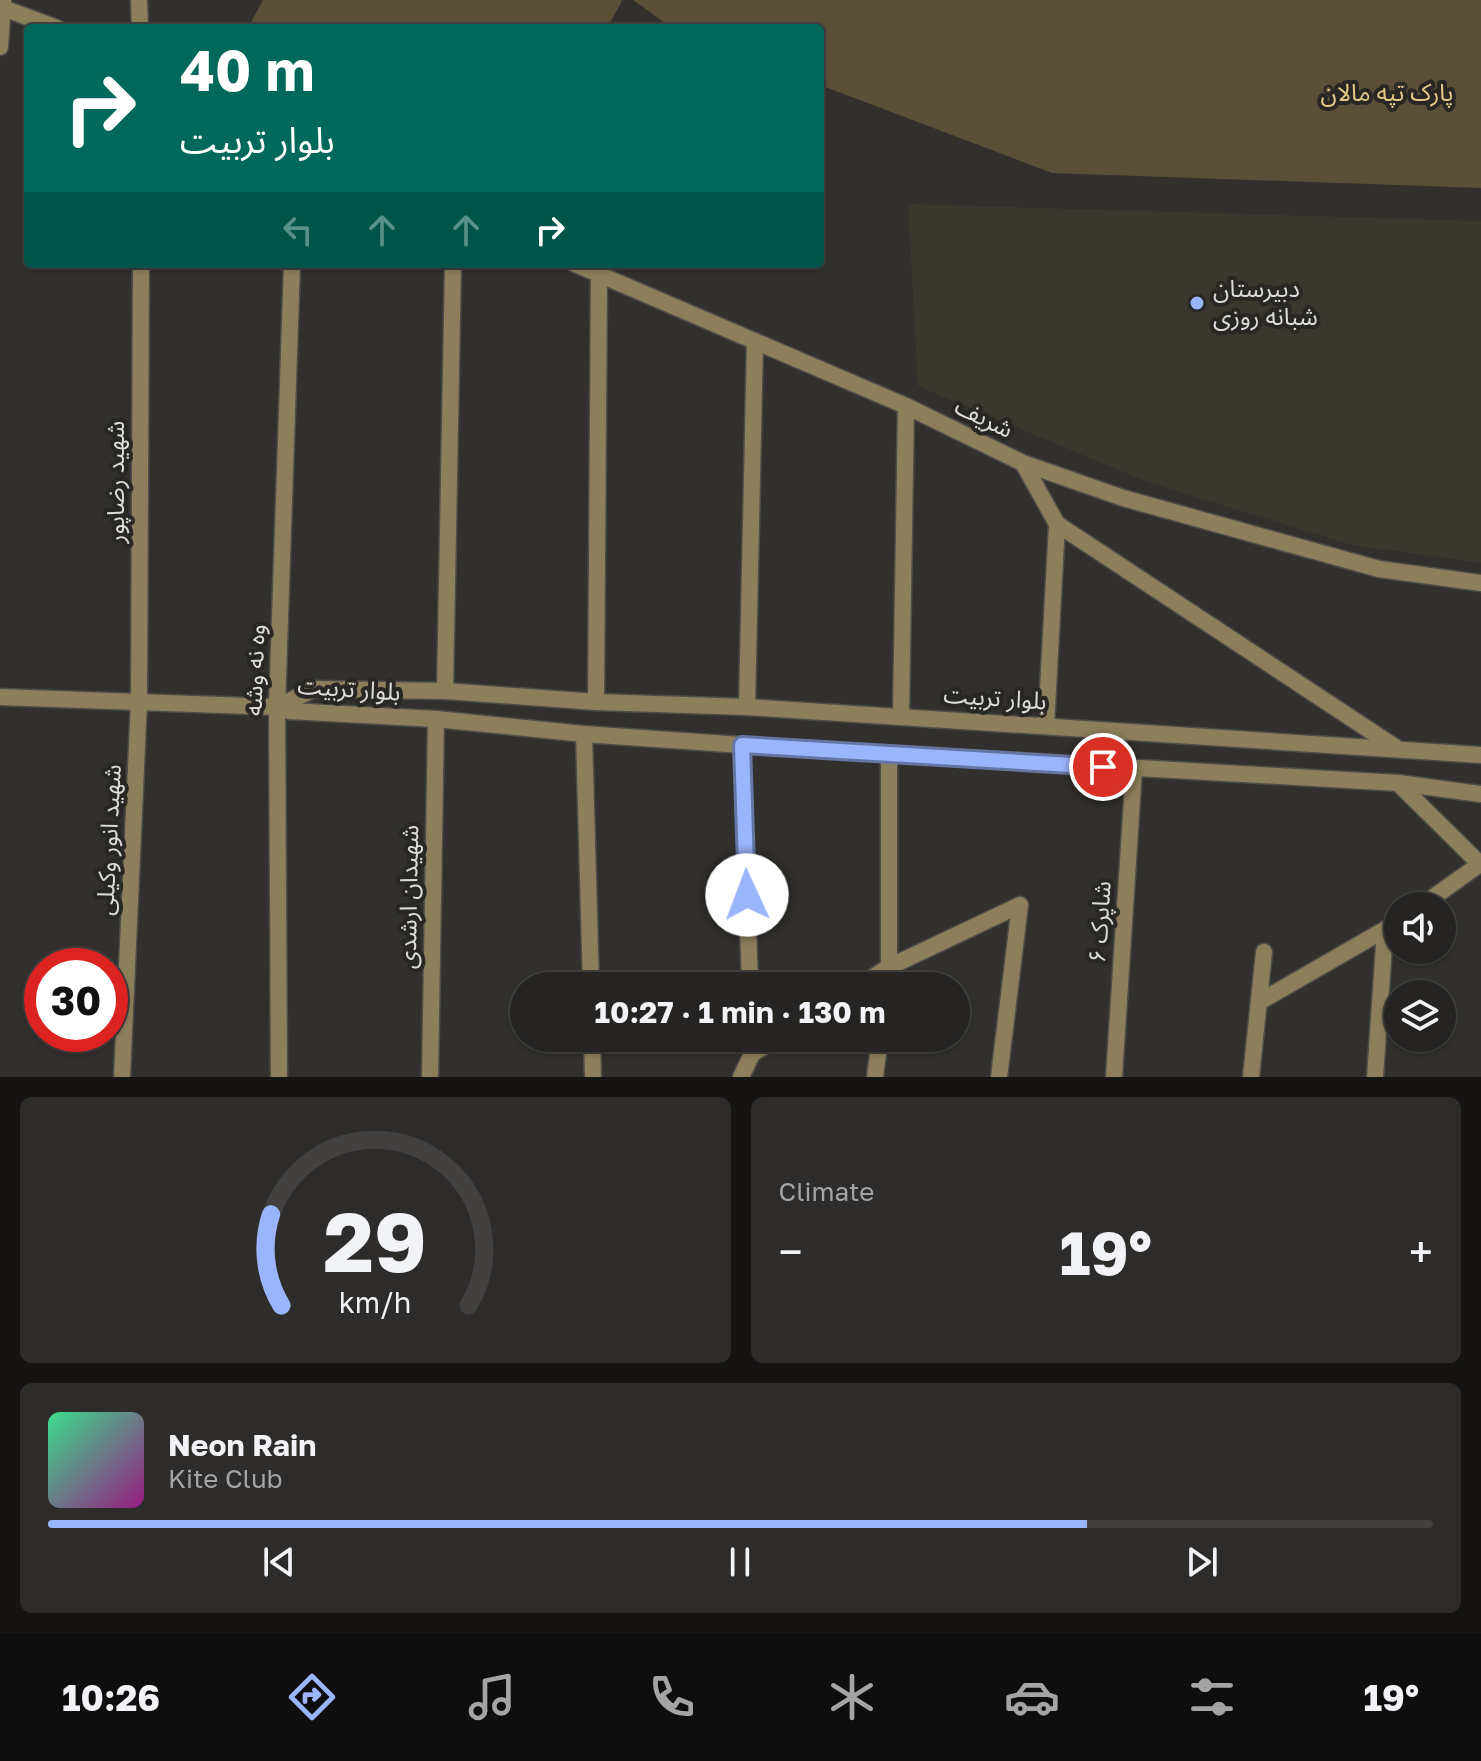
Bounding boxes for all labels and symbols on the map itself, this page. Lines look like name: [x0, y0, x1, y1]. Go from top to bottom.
park label: پارک تپه مالان: [1321, 77, 1453, 108]
place label: دبیرستان شبانه روزی: [1213, 273, 1318, 331]
marker: دبیرستان شبانه روزی: [1188, 294, 1206, 312]
street label: شریف: [950, 390, 1018, 444]
street label: شهید رضاپور: [100, 421, 131, 544]
street label: وه نه وشه: [237, 624, 271, 716]
street label: بلوار تربیت: [297, 669, 402, 707]
street label: بلوار تربیت: [943, 678, 1048, 716]
pin: [1069, 733, 1137, 801]
street label: شهید انور وکیلی: [89, 764, 127, 916]
street label: شهیدان ارشدی: [392, 824, 424, 969]
position arrow: [705, 853, 789, 937]
street label: شاپرک ۶: [1081, 880, 1118, 964]
speed limit sign: 30: [24, 948, 128, 1052]

